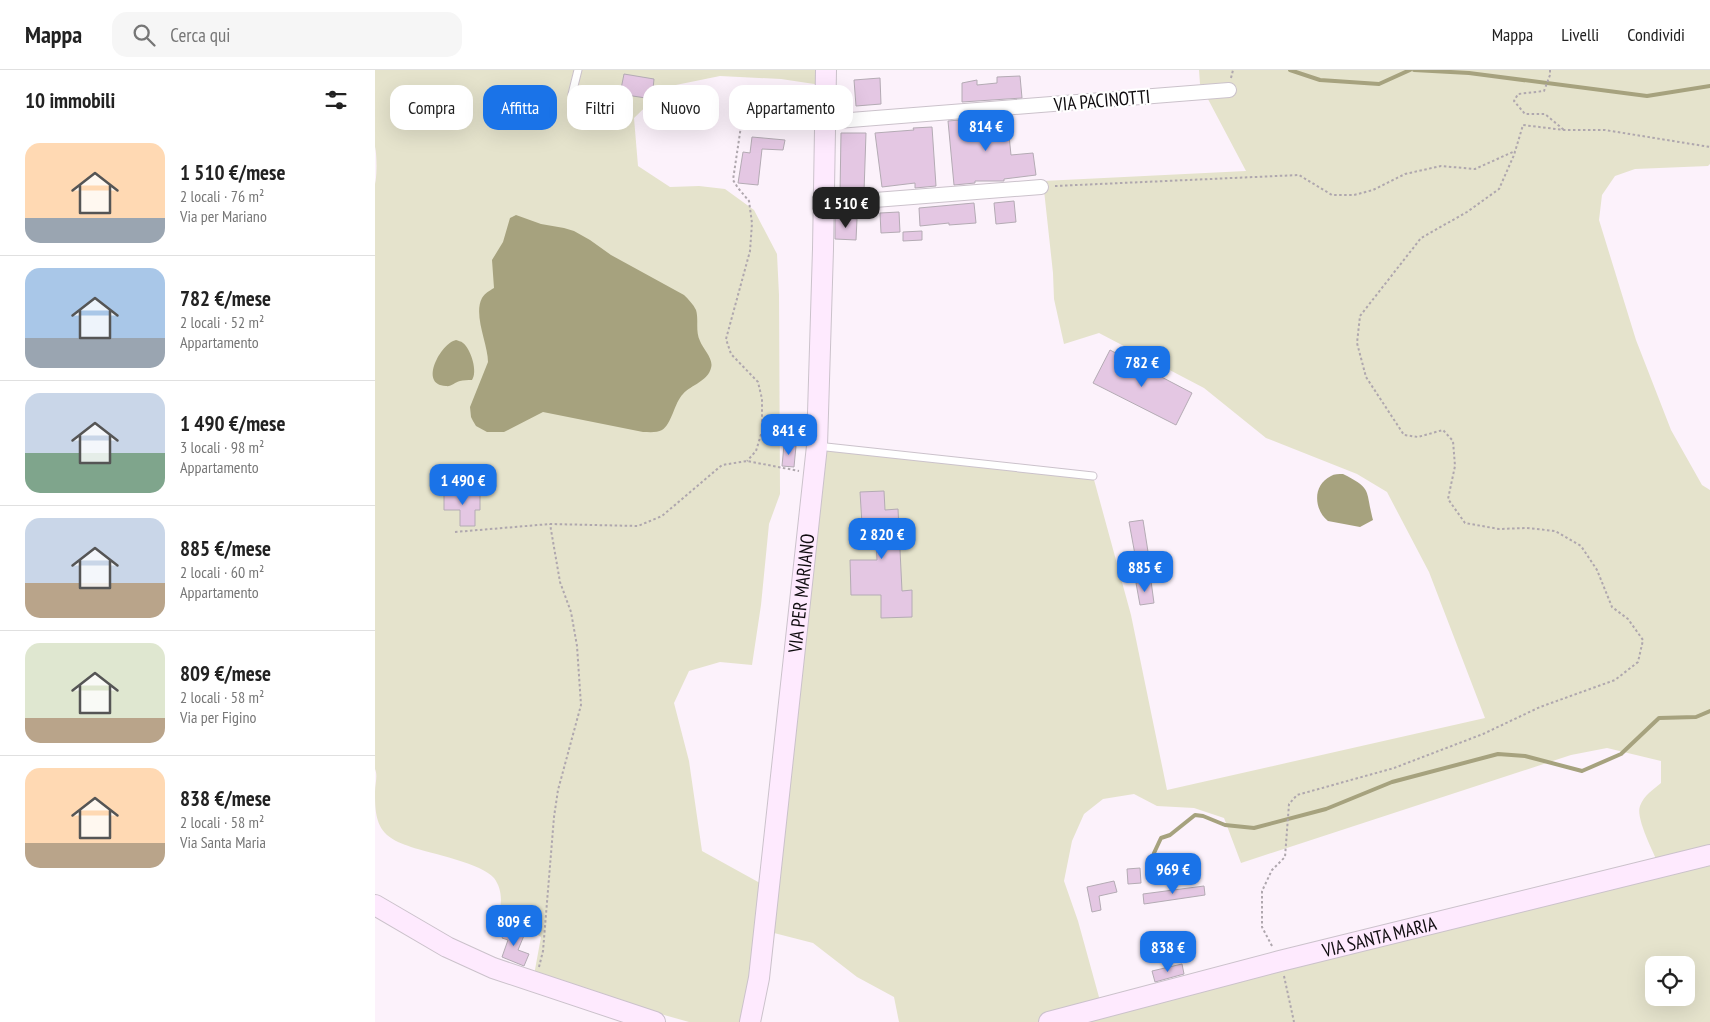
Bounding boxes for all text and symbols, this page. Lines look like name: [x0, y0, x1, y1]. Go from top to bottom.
search box: [112, 12, 462, 57]
text: Mappa: [25, 19, 82, 50]
icon: search: [130, 21, 158, 49]
text: Cerca qui: [170, 23, 230, 47]
text: Mappa: [1492, 23, 1533, 46]
text: Livelli: [1561, 23, 1599, 46]
text: Condividi: [1627, 23, 1685, 46]
street label: VIA PACINOTTI: [1052, 84, 1151, 116]
chip: Compra: [390, 85, 473, 130]
chip: Affitta: [483, 85, 557, 130]
chip: Filtri: [567, 85, 633, 130]
chip: Nuovo: [643, 85, 719, 130]
chip: Appartamento: [729, 85, 853, 130]
icon: filters: [322, 86, 350, 114]
text: 10 immobili: [25, 87, 115, 114]
pin: 814 €: [951, 109, 1021, 152]
text: 814 €: [969, 116, 1003, 136]
text: 1 510 €/mese: [180, 159, 285, 186]
icon: home: [65, 163, 125, 223]
text: 2 locali · 76 m²: [180, 186, 264, 206]
pin: 1 510 €: [800, 186, 892, 229]
text: 1 510 €: [824, 193, 868, 213]
text: Via per Mariano: [180, 206, 267, 226]
text: 782 €/mese: [180, 285, 271, 312]
icon: home: [65, 288, 125, 348]
text: 2 locali · 52 m²: [180, 312, 264, 332]
text: Appartamento: [180, 332, 259, 352]
pin: 782 €: [1107, 346, 1177, 388]
text: 782 €: [1125, 352, 1159, 372]
text: 1 490 €/mese: [180, 410, 285, 437]
icon: home: [65, 413, 125, 473]
pin: 841 €: [754, 414, 824, 456]
text: 841 €: [772, 420, 806, 440]
text: 3 locali · 98 m²: [180, 437, 264, 457]
text: Appartamento: [180, 457, 259, 477]
pin: 1 490 €: [417, 464, 509, 506]
text: 1 490 €: [441, 470, 485, 490]
pin: 2 820 €: [836, 518, 928, 560]
text: 2 820 €: [860, 524, 904, 544]
street label: VIA PER MARIANO: [782, 532, 819, 655]
text: 885 €/mese: [180, 535, 271, 562]
icon: home: [65, 538, 125, 598]
pin: 885 €: [1110, 550, 1180, 593]
text: 885 €: [1128, 557, 1162, 577]
text: 2 locali · 60 m²: [180, 562, 264, 582]
text: Appartamento: [180, 582, 259, 602]
text: 809 €/mese: [180, 660, 271, 687]
icon: home: [65, 663, 125, 723]
text: 2 locali · 58 m²: [180, 687, 264, 707]
text: Via per Figino: [180, 707, 256, 727]
text: 838 €/mese: [180, 785, 271, 812]
icon: home: [65, 788, 125, 848]
text: 2 locali · 58 m²: [180, 812, 264, 832]
text: Via Santa Maria: [180, 832, 266, 852]
pin: 969 €: [1138, 852, 1208, 895]
text: 969 €: [1156, 859, 1190, 879]
pin: 809 €: [479, 904, 549, 947]
text: 809 €: [497, 911, 531, 931]
street label: VIA SANTA MARIA: [1319, 911, 1439, 962]
pin: 838 €: [1133, 930, 1203, 973]
text: 838 €: [1151, 937, 1185, 957]
map controls: [1645, 956, 1695, 1006]
button: locate: [1645, 956, 1695, 1006]

